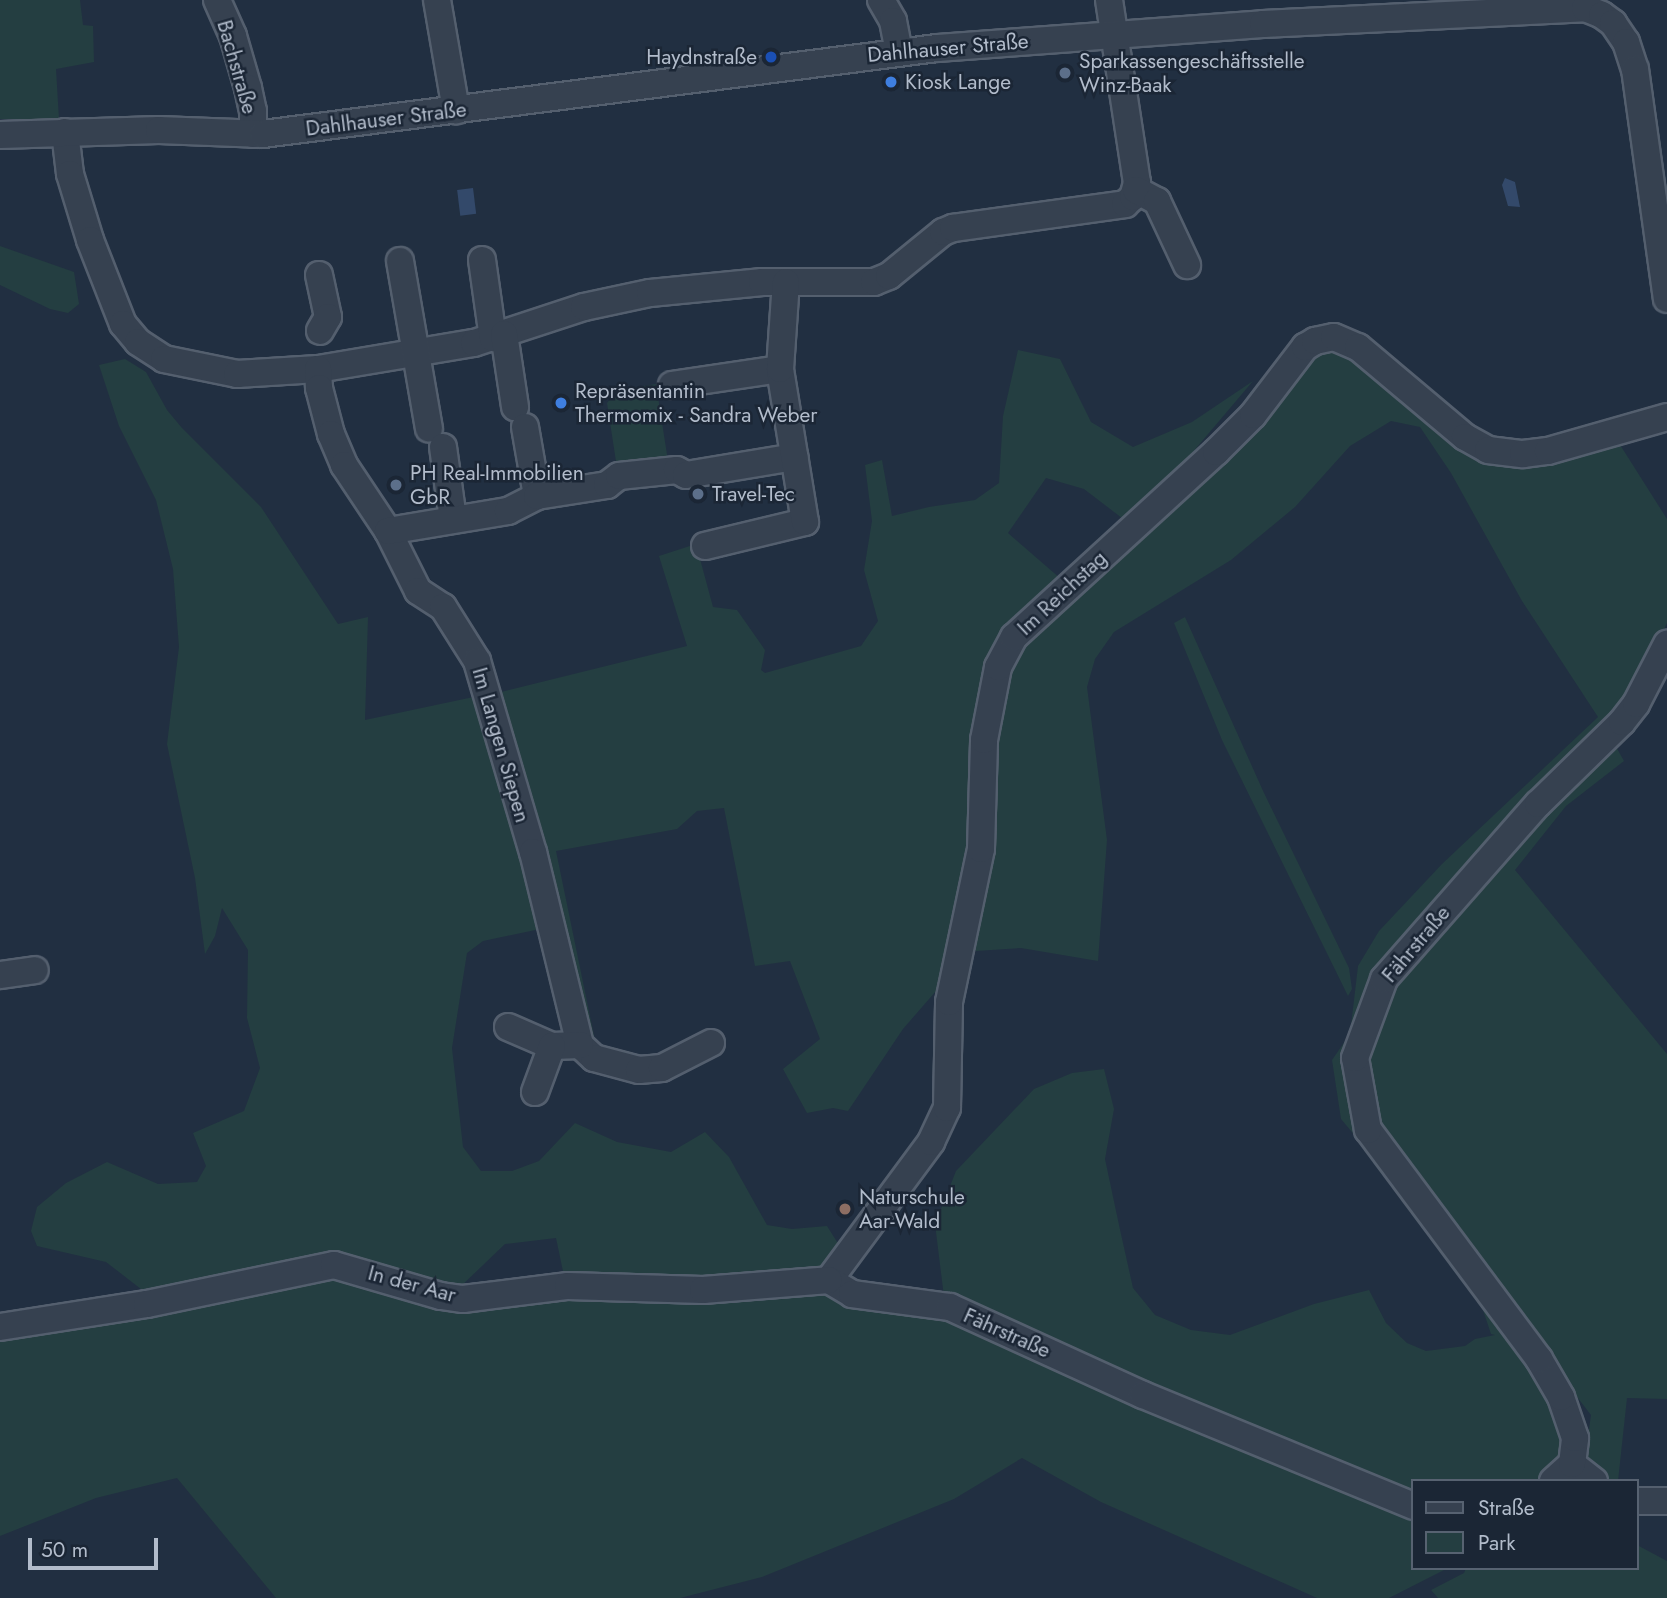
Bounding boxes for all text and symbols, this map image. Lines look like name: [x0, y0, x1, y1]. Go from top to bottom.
street label: Bachstraße: [212, 17, 262, 117]
street label: Dahlhauser Straße: [866, 28, 1030, 68]
place label: Haydnstraße: [646, 44, 757, 70]
place label: Sparkassengeschäftsstelle Winz-Baak: [1079, 48, 1305, 98]
marker: Haydnstraße: [763, 49, 779, 65]
marker: Sparkassengeschäftsstelle Winz-Baak: [1057, 65, 1073, 81]
place label: Kiosk Lange: [905, 69, 1011, 95]
marker: Kiosk Lange: [883, 74, 899, 90]
street label: Dahlhauser Straße: [304, 97, 468, 141]
place label: Repräsentantin Thermomix - Sandra Weber: [575, 378, 817, 428]
marker: Repräsentantin Thermomix - Sandra Weber: [553, 395, 569, 411]
place label: PH Real-Immobilien GbR: [410, 460, 584, 510]
marker: PH Real-Immobilien GbR: [388, 477, 404, 493]
place label: Travel-Tec: [712, 481, 795, 507]
marker: Travel-Tec: [690, 486, 706, 502]
street label: Im Reichstag: [1012, 545, 1112, 641]
street label: Im Langen Siepen: [467, 665, 535, 825]
street label: Fährstraße: [1377, 901, 1455, 987]
place label: Naturschule Aar-Wald: [859, 1184, 965, 1234]
marker: Naturschule Aar-Wald: [837, 1201, 853, 1217]
street label: In der Aar: [365, 1260, 459, 1308]
street label: Fährstraße: [960, 1303, 1054, 1363]
legend: [1412, 1479, 1639, 1570]
text: Straße: [1478, 1493, 1535, 1523]
scale bar: [32, 1524, 161, 1568]
text: Park: [1478, 1528, 1515, 1558]
text: 50 m: [41, 1535, 88, 1565]

